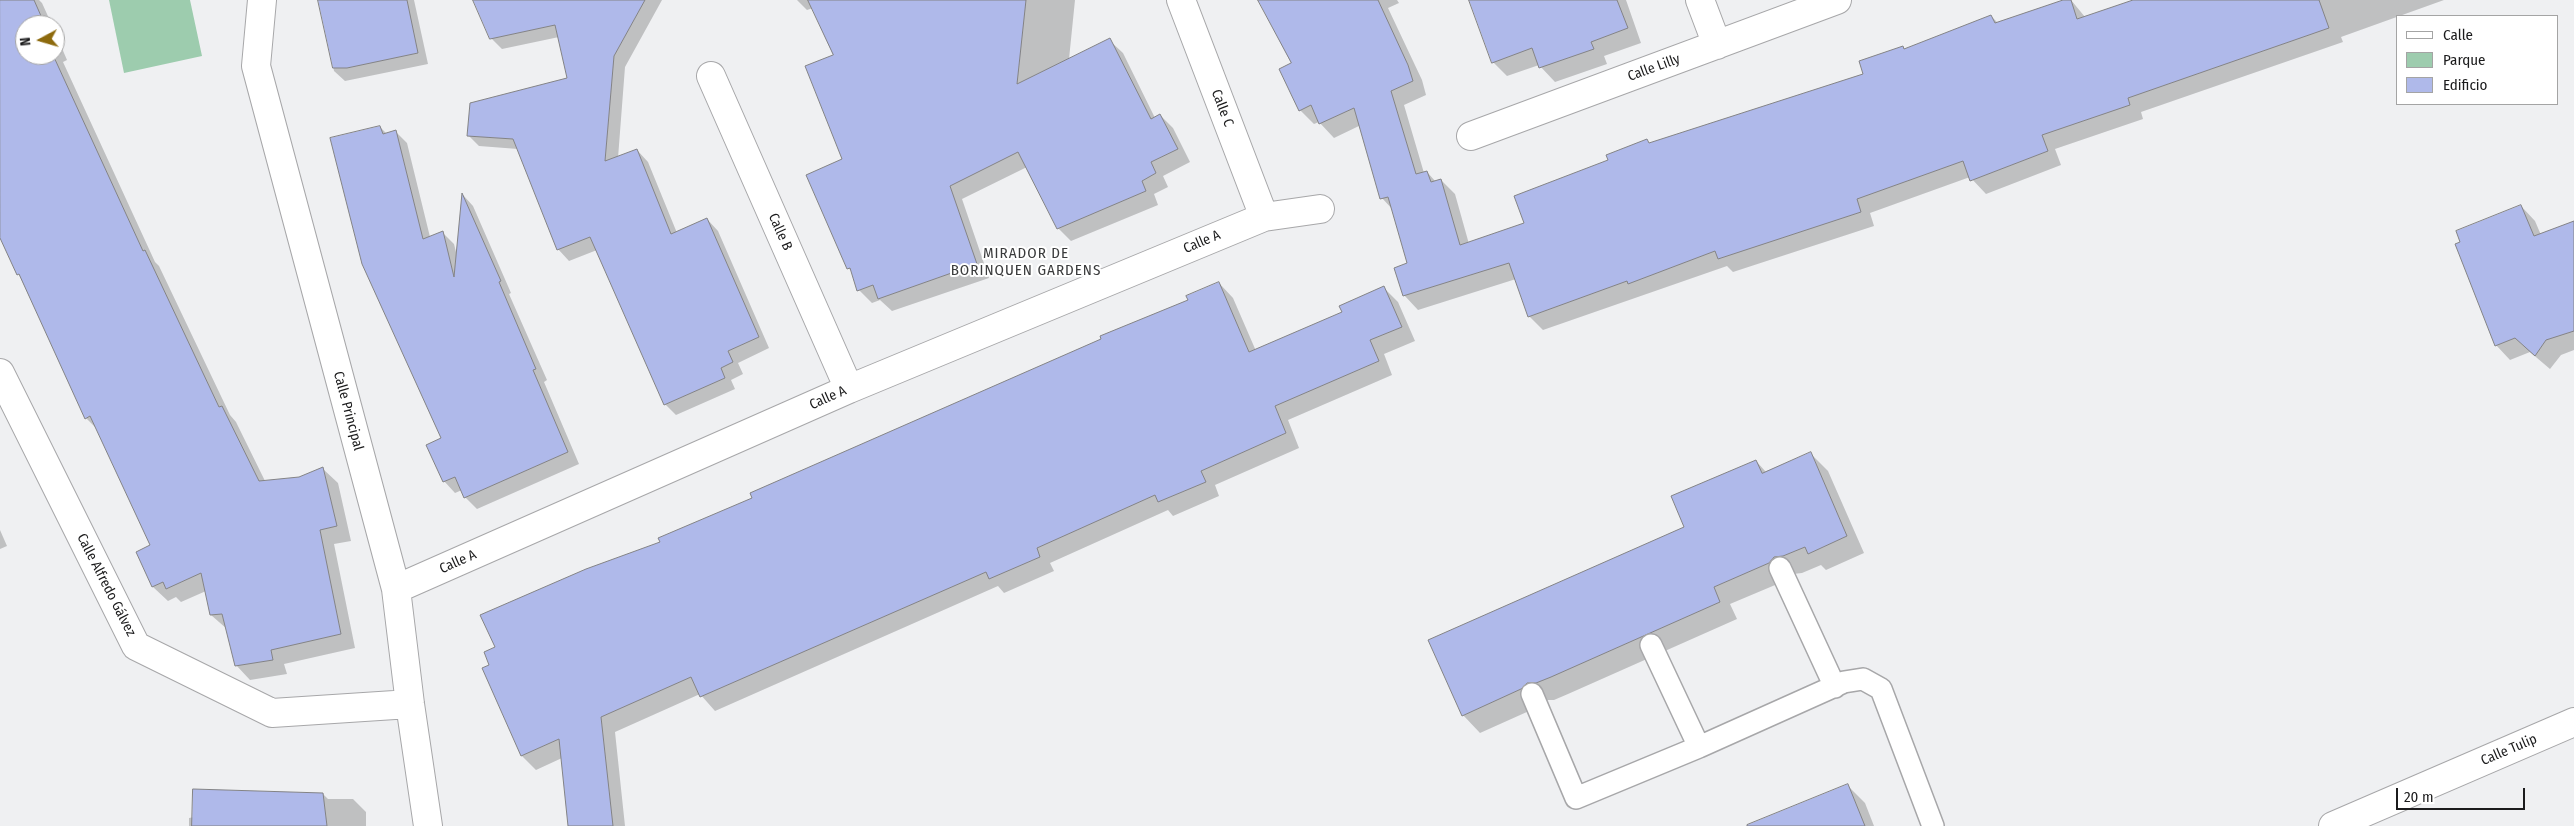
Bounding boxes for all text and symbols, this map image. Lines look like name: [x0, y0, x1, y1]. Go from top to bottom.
north arrow: [15, 15, 65, 65]
legend: [2396, 15, 2559, 105]
text: Calle: [2443, 26, 2473, 44]
text: N: [17, 36, 34, 47]
street label: Calle Lilly: [1626, 51, 1682, 85]
text: Parque: [2443, 51, 2486, 69]
text: Edificio: [2443, 76, 2488, 94]
street label: Calle C: [1207, 87, 1237, 129]
street label: Calle B: [764, 211, 796, 253]
street label: Calle A: [1181, 227, 1223, 257]
district label: MIRADOR DE BORINQUEN GARDENS: [949, 245, 1103, 280]
street label: Calle Principal: [329, 370, 367, 452]
street label: Calle A: [807, 382, 849, 414]
street label: Calle Alfredo Gálvez: [73, 531, 139, 639]
street label: Calle A: [437, 546, 479, 578]
street label: Calle Tulip: [2479, 731, 2539, 769]
scale bar: [2399, 778, 2528, 810]
text: 20 m: [2404, 788, 2434, 806]

